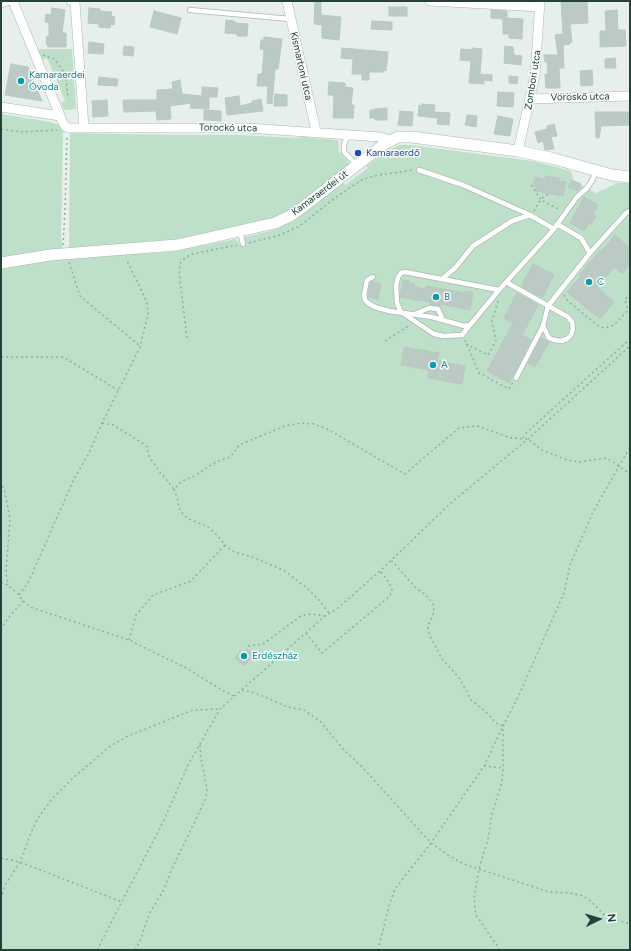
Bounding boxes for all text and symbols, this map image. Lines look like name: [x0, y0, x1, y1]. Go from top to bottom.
street label: Kismartoni utca: [287, 31, 315, 101]
street label: Zombori utca: [522, 49, 544, 111]
place label: Kamaraerdei Óvoda: [29, 69, 85, 92]
marker: Kamaraerdei Óvoda: [16, 76, 26, 86]
street label: Vöröskő utca: [550, 90, 610, 104]
street label: Torockó utca: [199, 121, 257, 135]
place label: Kamaraerdő: [366, 147, 420, 159]
marker: Kamaraerdő: [353, 148, 363, 158]
street label: Kamaraerdei út: [289, 168, 351, 218]
place label: C: [597, 276, 604, 288]
marker: C: [584, 277, 594, 287]
place label: B: [444, 291, 450, 303]
marker: B: [431, 292, 441, 302]
place label: A: [441, 359, 448, 371]
marker: A: [428, 360, 438, 370]
place label: Erdészház: [252, 650, 298, 662]
marker: Erdészház: [239, 651, 249, 661]
north arrow: [579, 899, 619, 939]
text: N: [605, 913, 618, 923]

